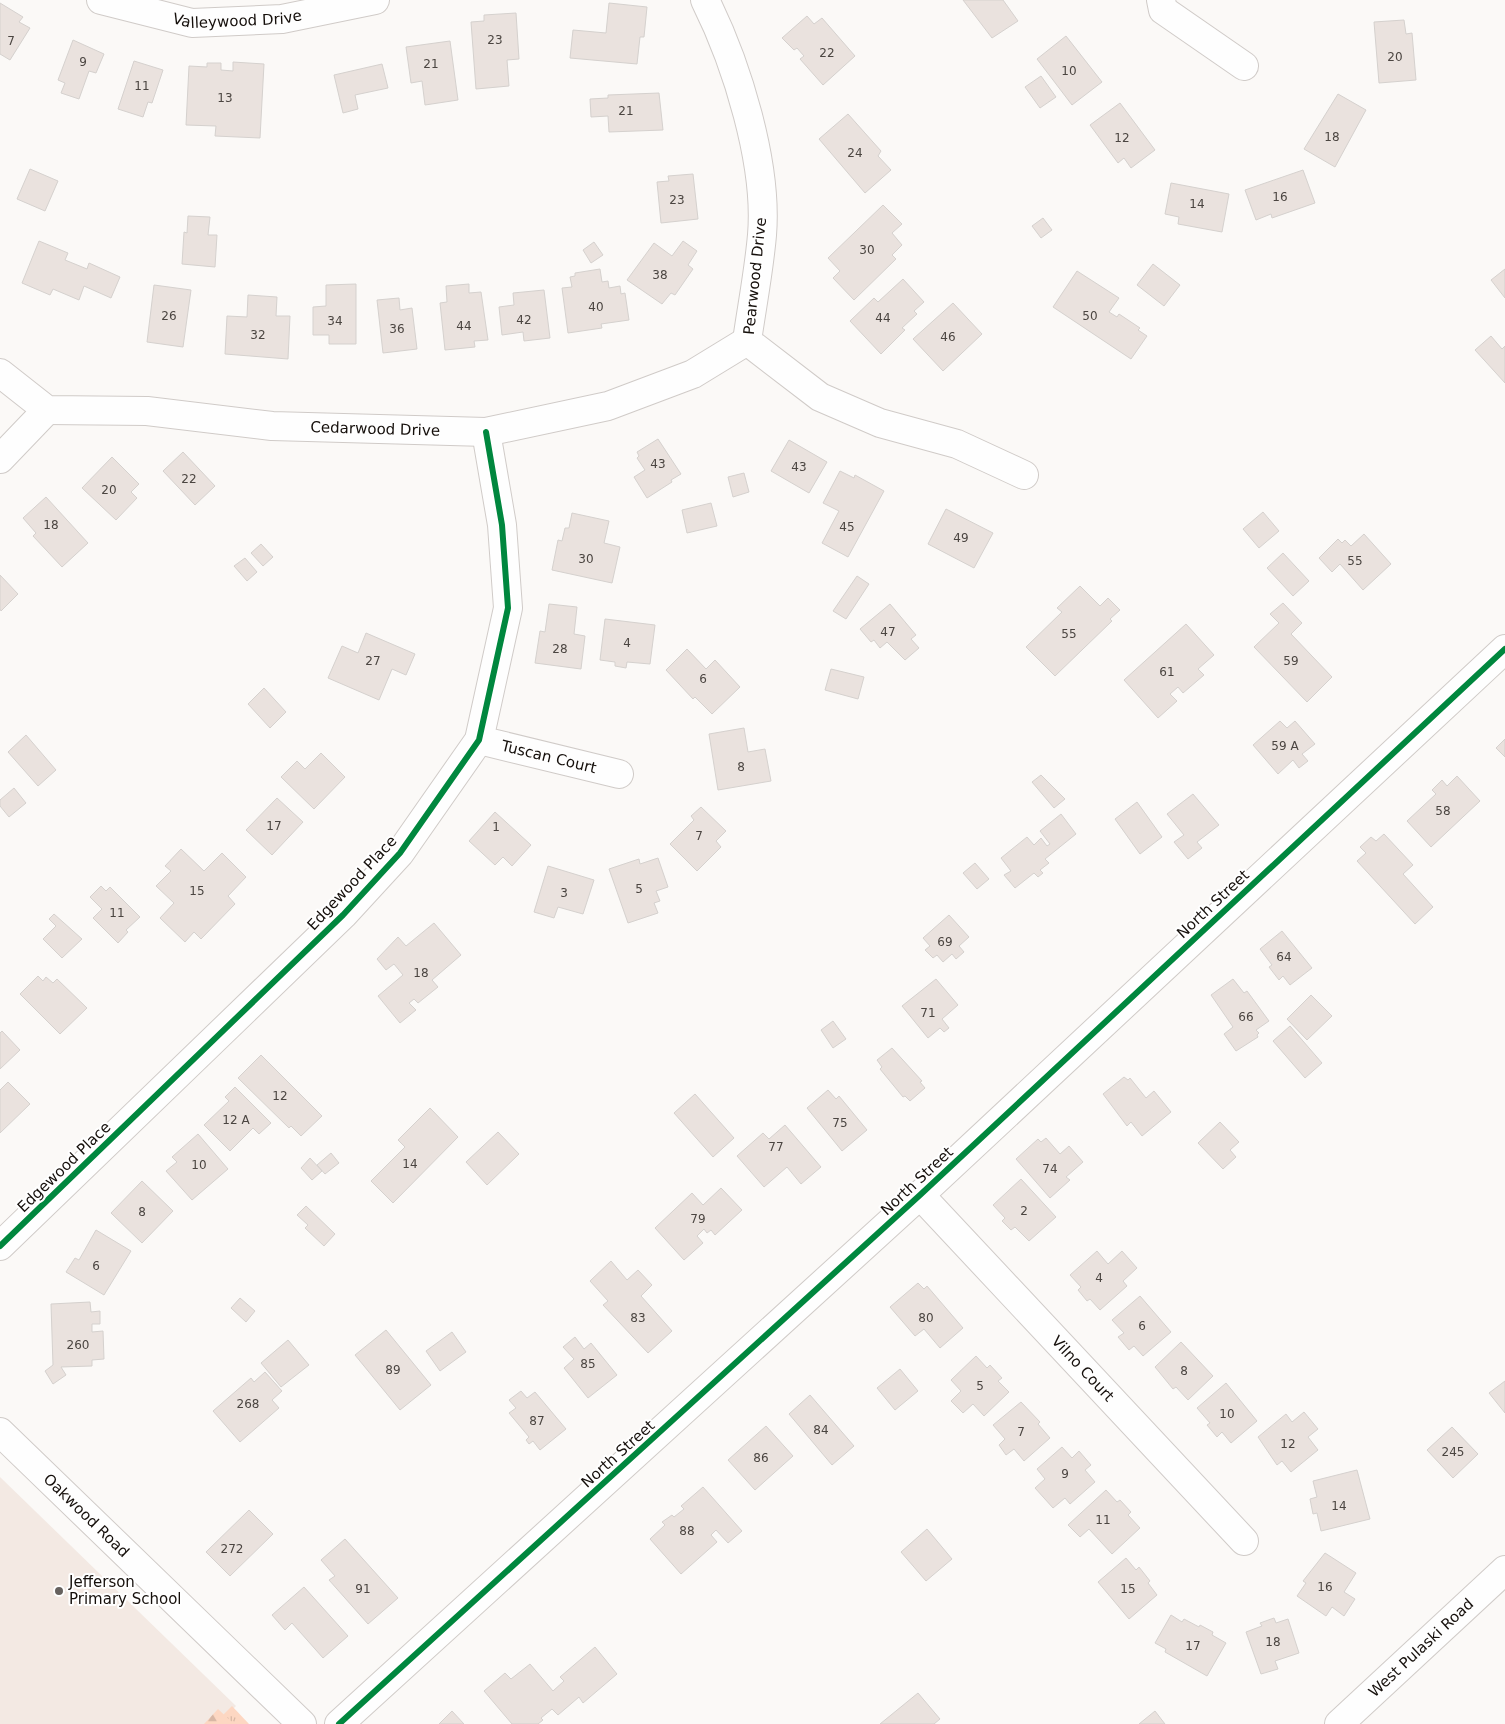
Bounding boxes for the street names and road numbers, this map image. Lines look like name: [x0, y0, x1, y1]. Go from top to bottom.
street label: Valleywood Drive: [171, 6, 303, 32]
street label: Pearwood Drive: [740, 216, 770, 336]
street label: Cedarwood Drive: [310, 418, 440, 440]
street label: Tuscan Court: [499, 737, 598, 777]
street label: Edgewood Place: [304, 832, 400, 934]
street label: North Street: [1173, 866, 1253, 942]
street label: Edgewood Place: [14, 1118, 114, 1216]
street label: North Street: [877, 1143, 957, 1219]
street label: Vilno Court: [1048, 1332, 1118, 1405]
street label: North Street: [578, 1416, 658, 1492]
street label: Oakwood Road: [40, 1470, 133, 1561]
street label: West Pulaski Road: [1365, 1595, 1477, 1701]

